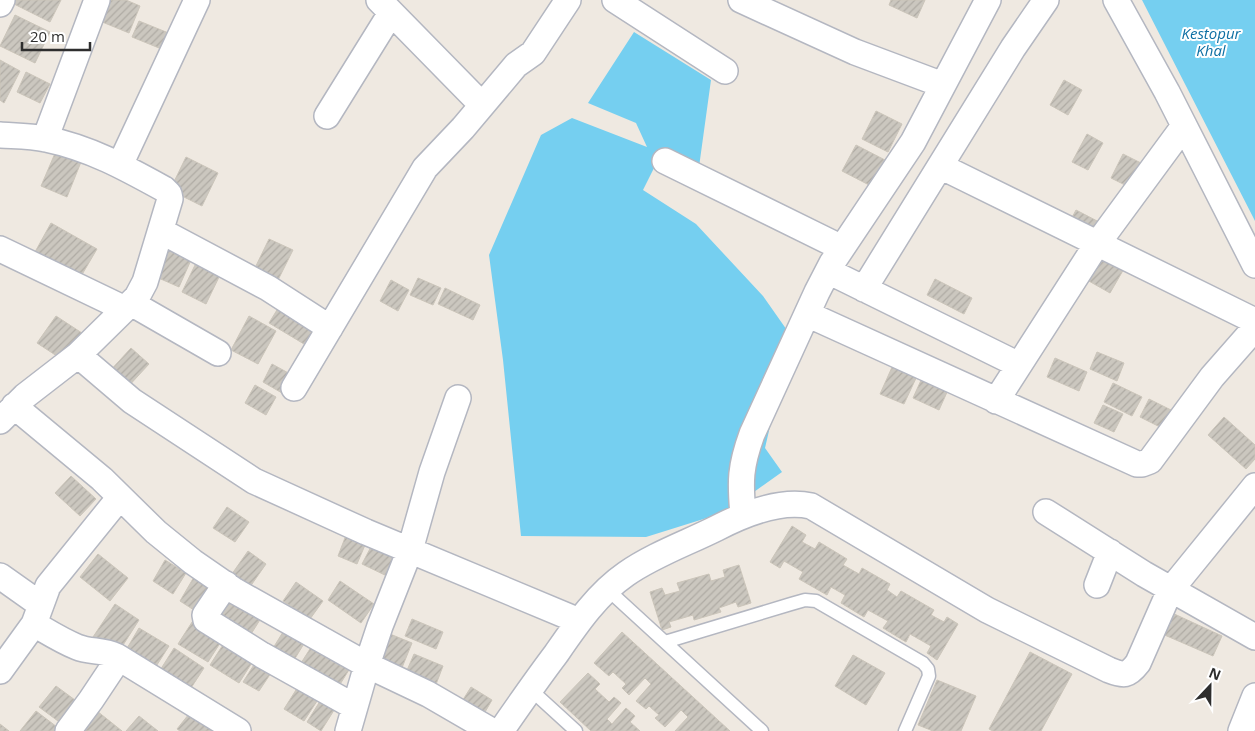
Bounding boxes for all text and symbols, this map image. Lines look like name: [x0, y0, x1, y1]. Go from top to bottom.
scale bar: [22, 20, 90, 52]
water label: Kestopur Khal: [1182, 23, 1242, 60]
text: 20 m: [30, 26, 65, 46]
north arrow: [1185, 661, 1235, 711]
text: N: [1206, 663, 1224, 684]

